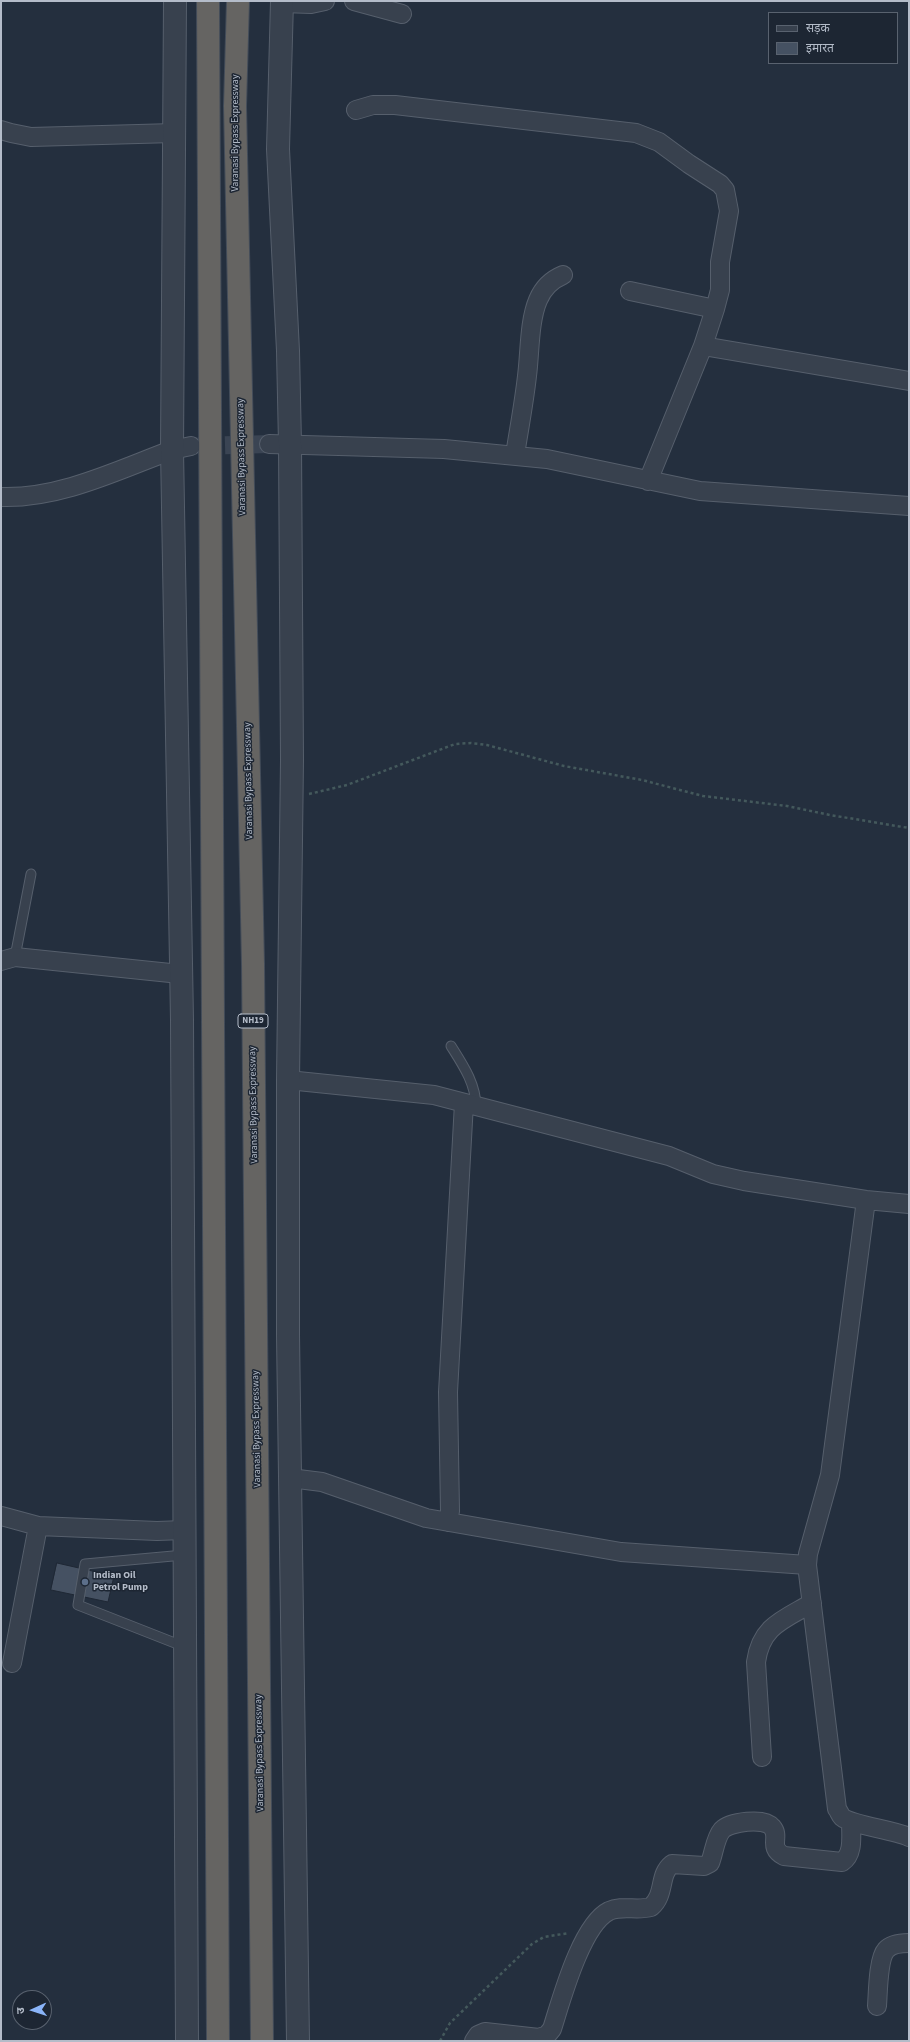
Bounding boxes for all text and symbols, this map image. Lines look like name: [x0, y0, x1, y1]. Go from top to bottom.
legend: [768, 12, 898, 64]
text: सड़क: [806, 20, 830, 37]
text: इमारत: [806, 40, 834, 57]
street label: Varanasi Bypass Expressway: [230, 74, 242, 192]
street label: Varanasi Bypass Expressway: [235, 398, 249, 516]
street label: Varanasi Bypass Expressway: [242, 722, 256, 840]
road number: NH19: [238, 1014, 268, 1028]
street label: Varanasi Bypass Expressway: [247, 1046, 261, 1164]
street label: Varanasi Bypass Expressway: [250, 1370, 264, 1488]
place label: Indian Oil Petrol Pump: [93, 1570, 148, 1594]
marker: Indian Oil Petrol Pump: [80, 1577, 90, 1587]
street label: Varanasi Bypass Expressway: [253, 1694, 267, 1812]
north arrow: [12, 1990, 52, 2030]
text: उ: [13, 2007, 28, 2014]

